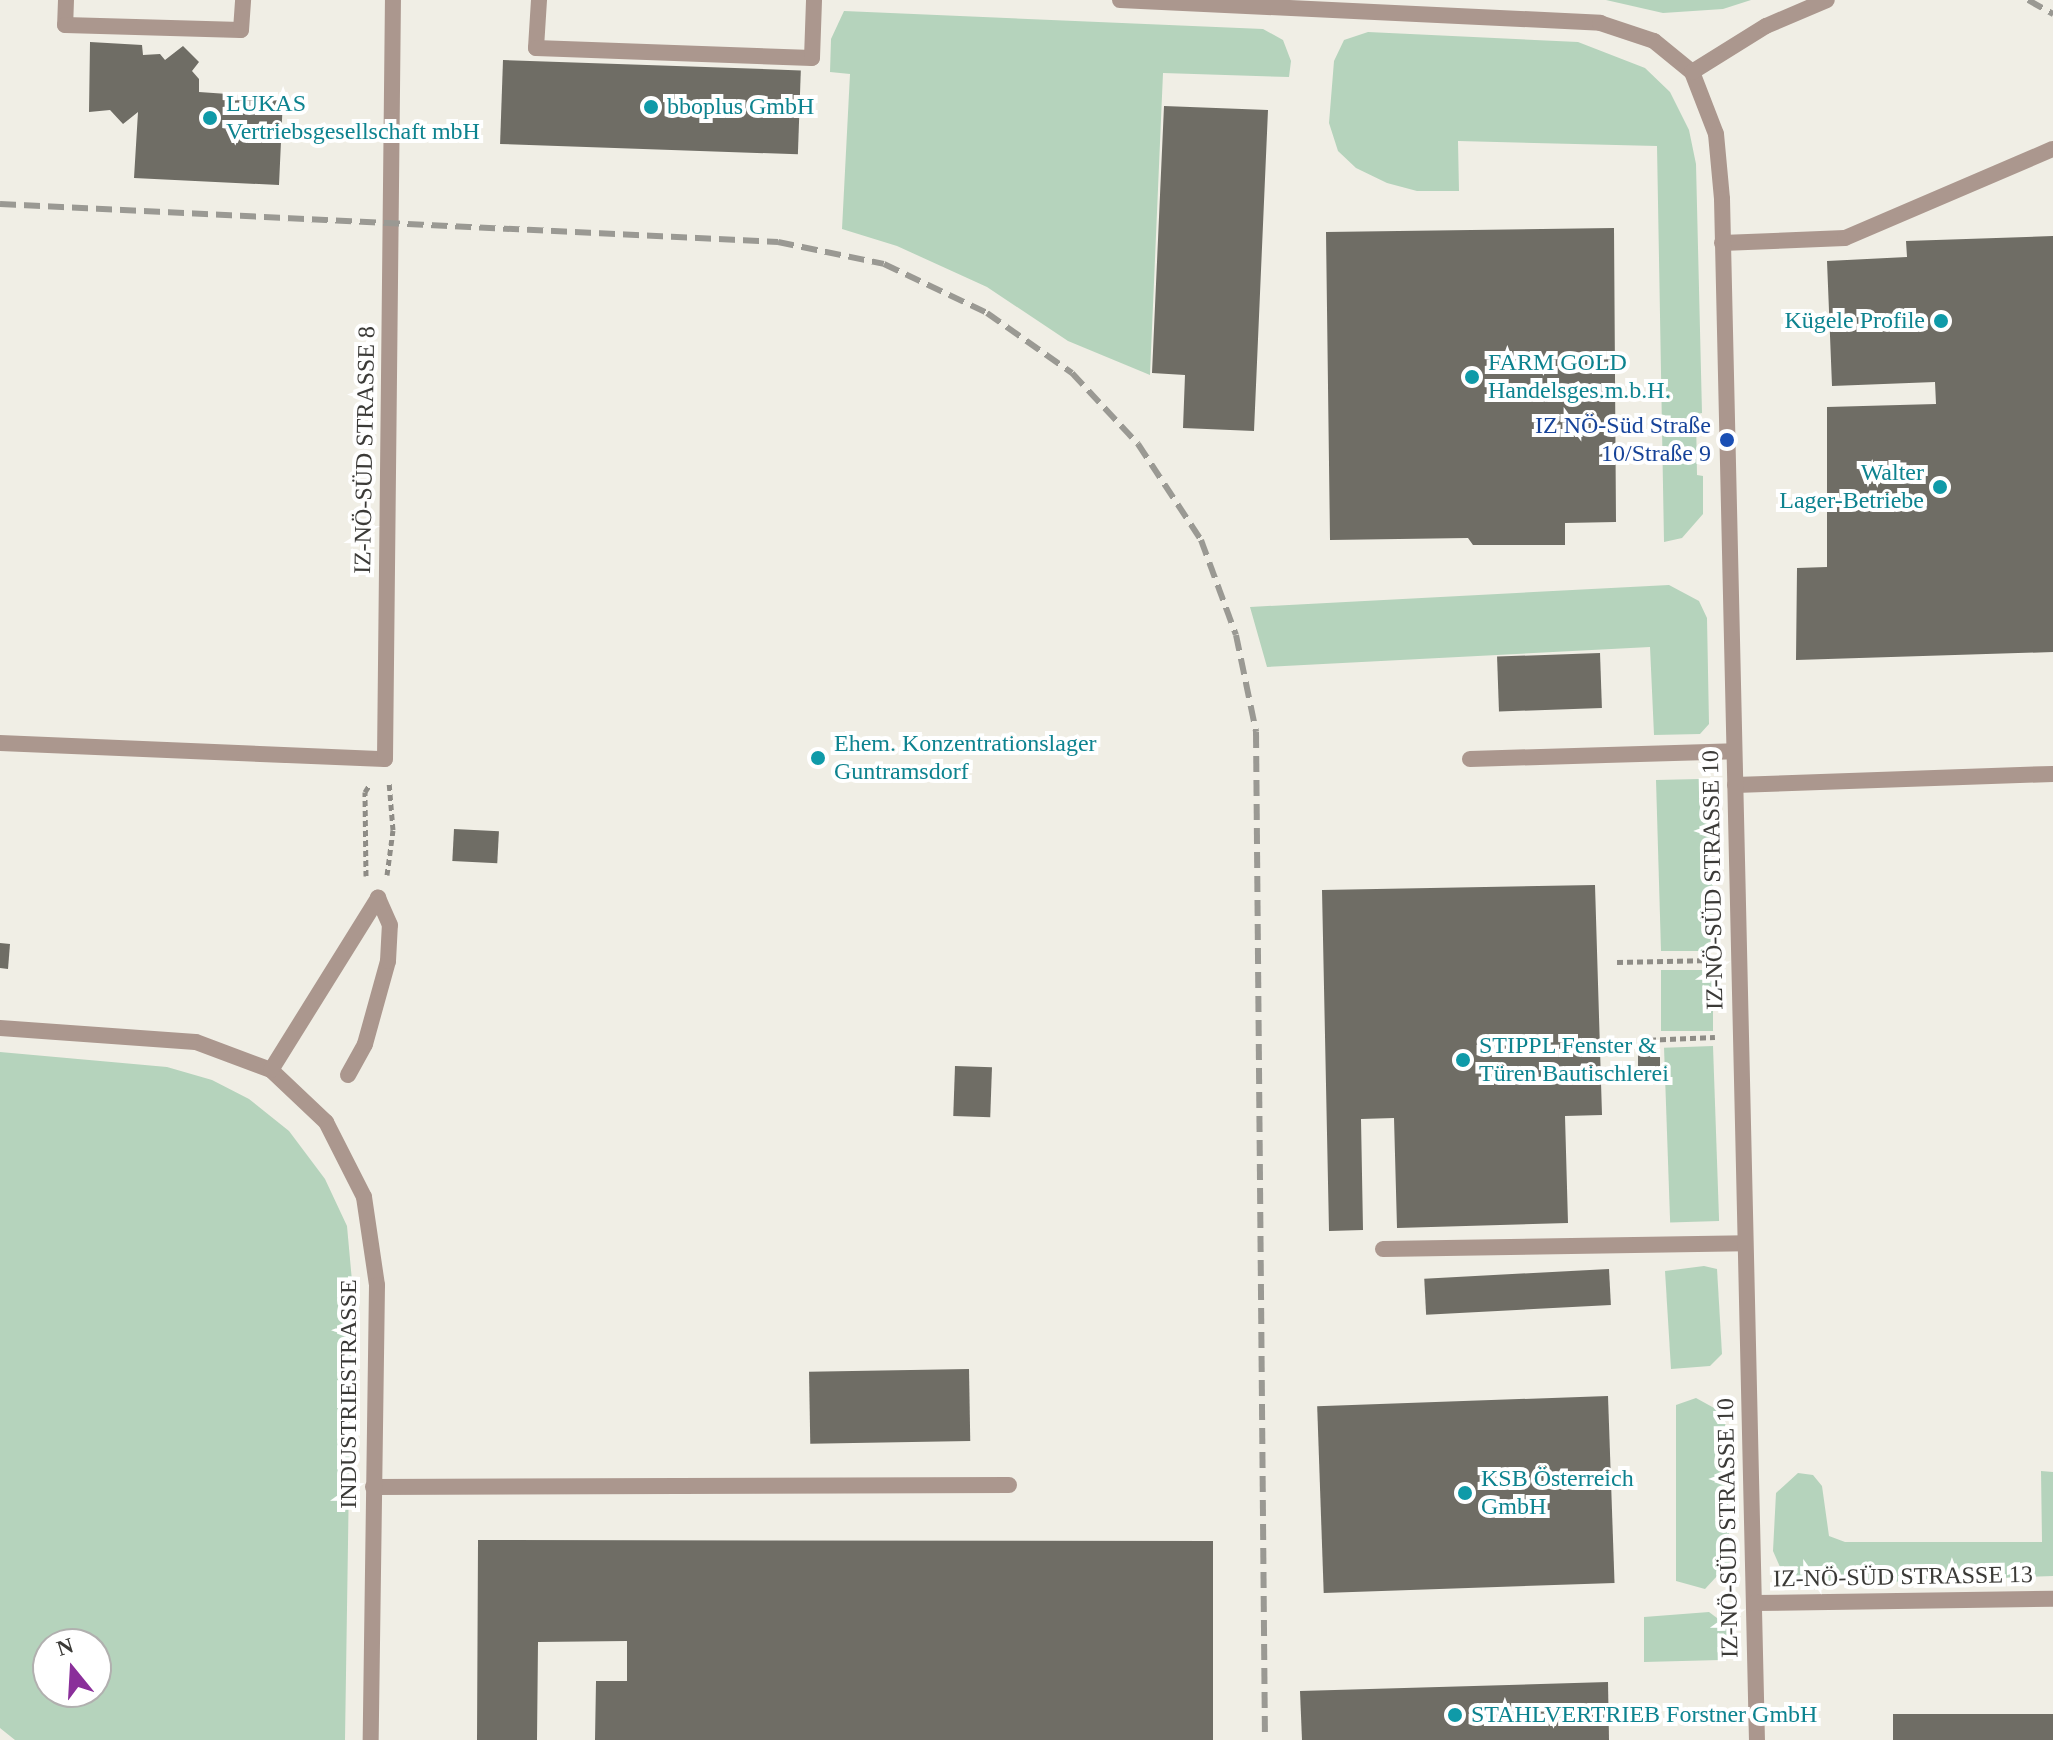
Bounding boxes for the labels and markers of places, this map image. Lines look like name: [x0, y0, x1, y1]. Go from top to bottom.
place label: LUKAS Vertriebsgesellschaft mbH: [226, 90, 480, 146]
place label: bboplus GmbH: [667, 93, 814, 121]
marker: bboplus GmbH: [642, 98, 660, 116]
marker: LUKAS Vertriebsgesellschaft mbH: [201, 109, 219, 127]
place label: Kügele Profile: [1784, 307, 1925, 335]
marker: Kügele Profile: [1932, 312, 1950, 330]
place label: FARM GOLD Handelsges.m.b.H.: [1488, 349, 1671, 405]
marker: FARM GOLD Handelsges.m.b.H.: [1463, 368, 1481, 386]
place label: IZ NÖ-Süd Straße 10/Straße 9: [1535, 412, 1711, 468]
marker: IZ NÖ-Süd Straße 10/Straße 9: [1718, 431, 1736, 449]
place label: Walter Lager-Betriebe: [1779, 459, 1924, 515]
marker: Walter Lager-Betriebe: [1931, 478, 1949, 496]
place label: Ehem. Konzentrationslager Guntramsdorf: [834, 730, 1097, 786]
marker: Ehem. Konzentrationslager Guntramsdorf: [809, 749, 827, 767]
place label: STIPPL Fenster & Türen Bautischlerei: [1479, 1032, 1669, 1088]
marker: STIPPL Fenster & Türen Bautischlerei: [1454, 1051, 1472, 1069]
place label: KSB Österreich GmbH: [1481, 1465, 1634, 1521]
marker: KSB Österreich GmbH: [1456, 1484, 1474, 1502]
place label: STAHLVERTRIEB Forstner GmbH: [1471, 1701, 1817, 1729]
marker: STAHLVERTRIEB Forstner GmbH: [1446, 1706, 1464, 1724]

